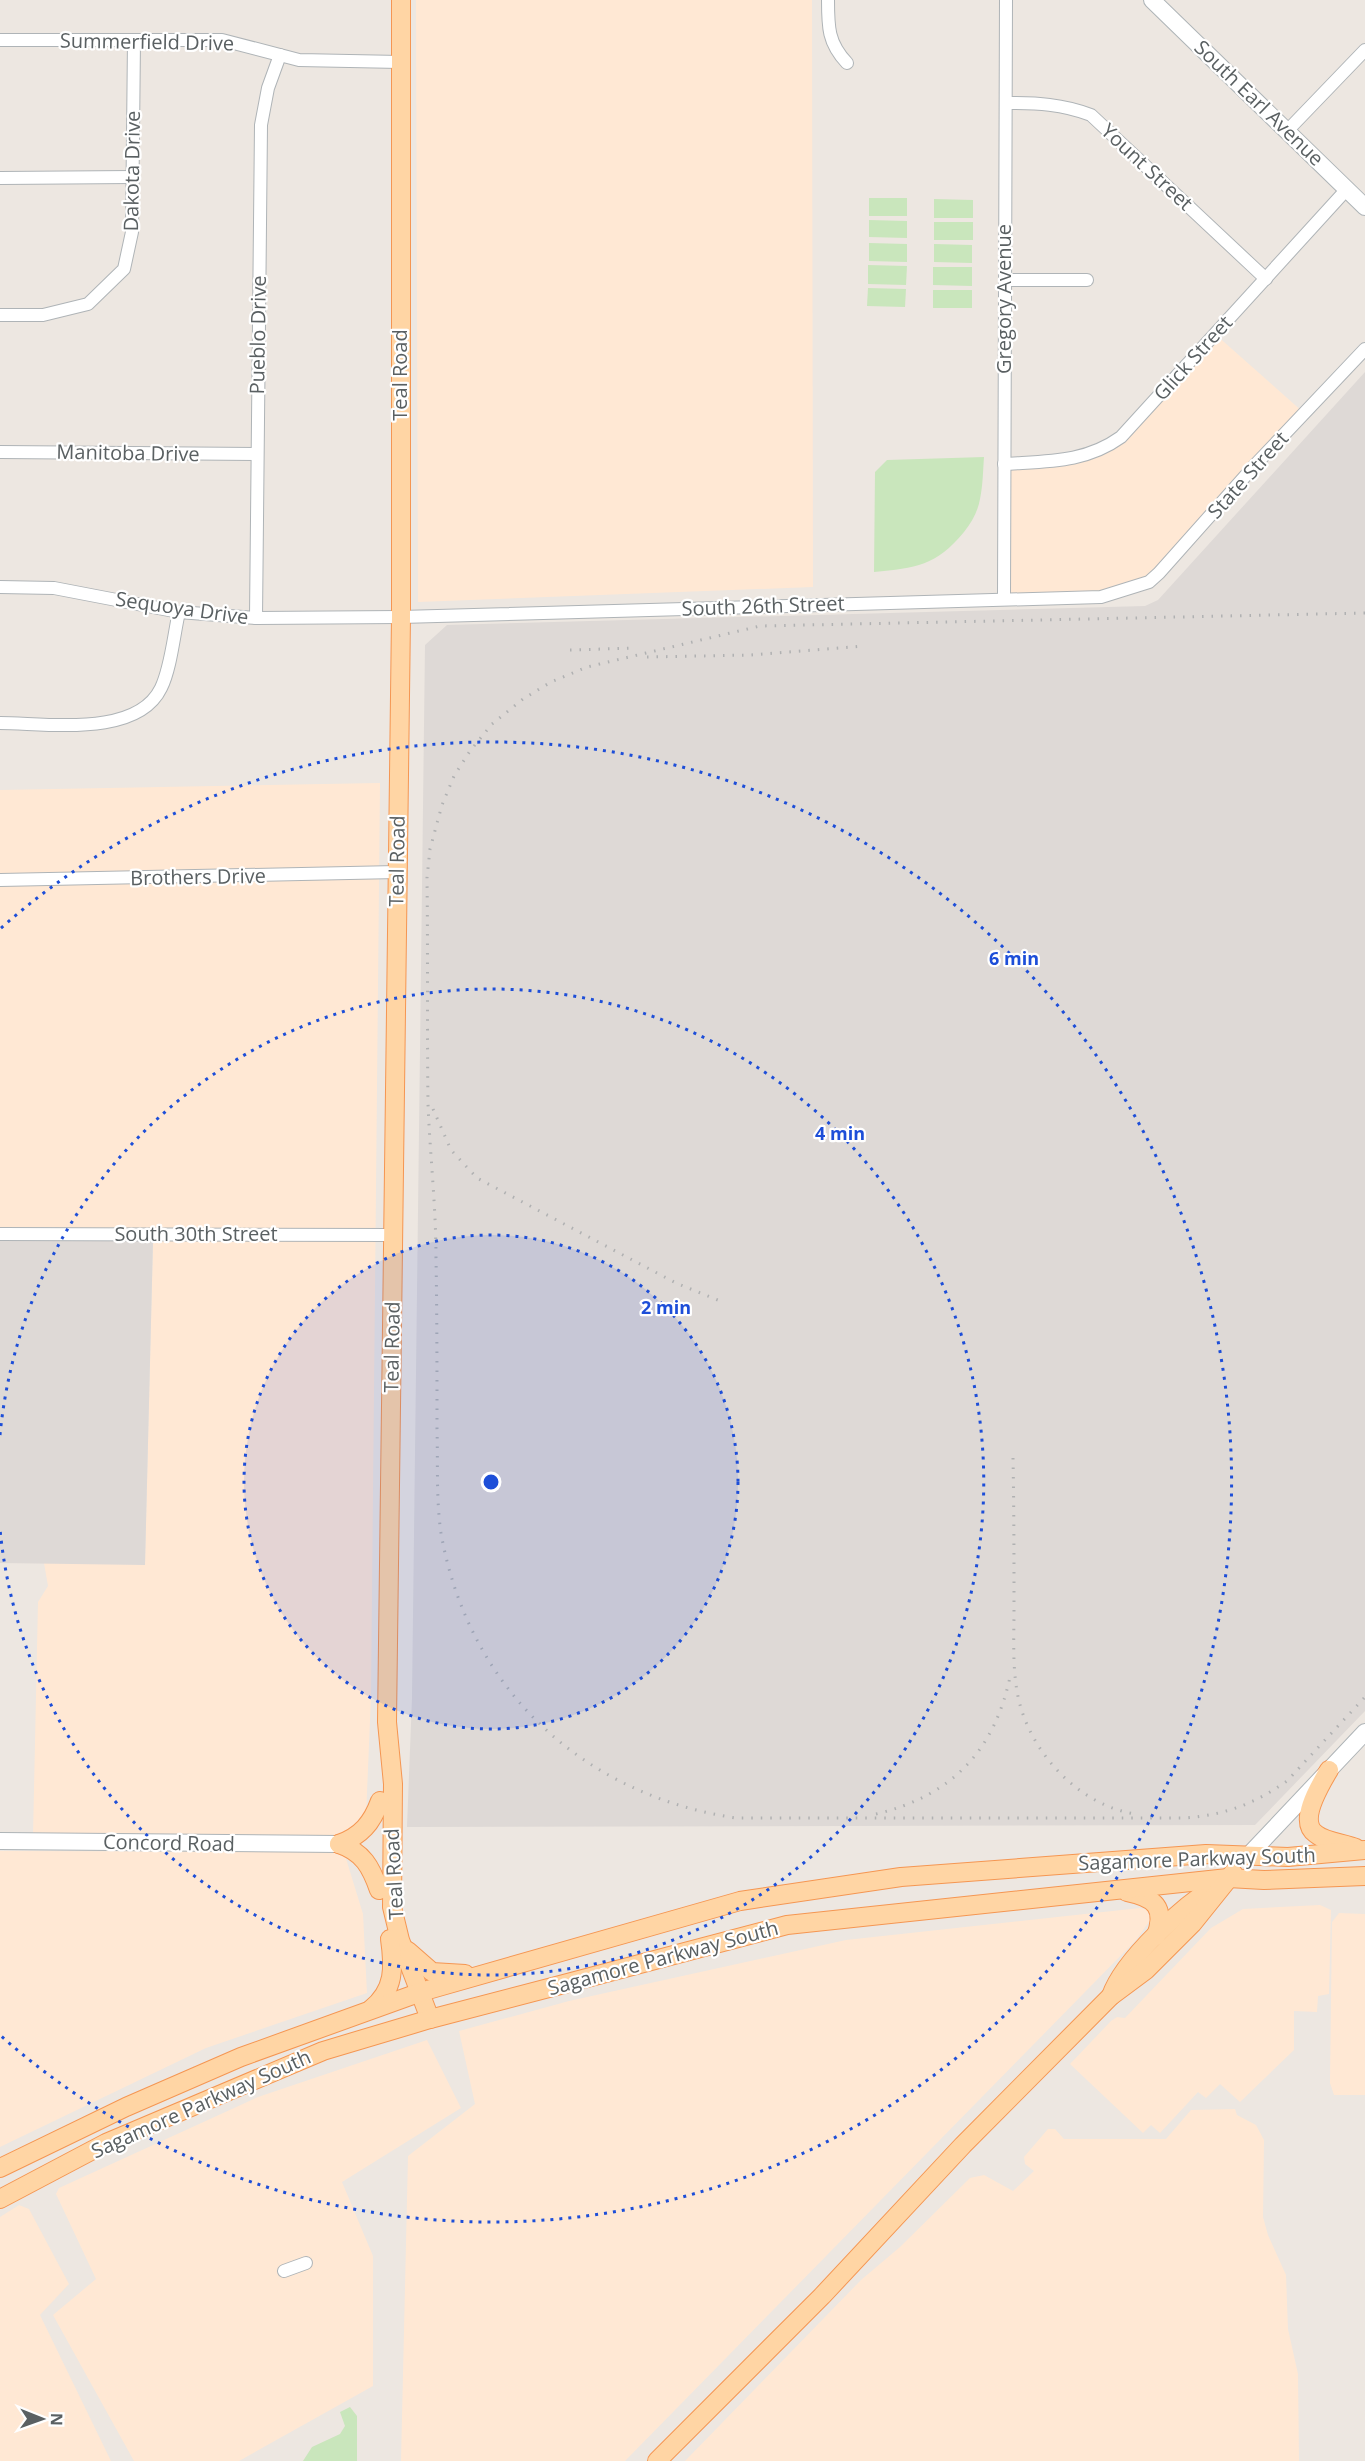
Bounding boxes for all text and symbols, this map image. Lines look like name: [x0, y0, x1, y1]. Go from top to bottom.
street label: Summerfield Drive: [60, 26, 234, 57]
street label: South Earl Avenue: [1189, 34, 1330, 171]
street label: Dakota Drive: [117, 110, 146, 231]
street label: Yount Street: [1096, 117, 1199, 216]
street label: Gregory Avenue: [990, 224, 1017, 374]
street label: Pueblo Drive: [243, 275, 272, 395]
street label: Glick Street: [1147, 309, 1238, 406]
street label: Teal Road: [386, 329, 413, 421]
street label: State Street: [1201, 425, 1294, 524]
street label: Manitoba Drive: [56, 438, 200, 467]
street label: Sequoya Drive: [114, 585, 250, 630]
street label: South 26th Street: [681, 589, 845, 622]
street label: Teal Road: [382, 815, 411, 907]
street label: Brothers Drive: [130, 862, 266, 891]
text: 6 min: [989, 946, 1039, 970]
text: 4 min: [815, 1121, 865, 1145]
street label: South 30th Street: [114, 1220, 278, 1247]
text: 2 min: [641, 1295, 691, 1319]
street label: Teal Road: [377, 1301, 406, 1393]
centre of rings: [481, 1472, 501, 1492]
street label: Concord Road: [103, 1828, 235, 1857]
street label: Teal Road: [378, 1828, 409, 1920]
street label: Sagamore Parkway South: [1078, 1841, 1316, 1876]
street label: Sagamore Parkway South: [545, 1914, 781, 2001]
street label: Sagamore Parkway South: [87, 2043, 315, 2164]
north arrow: [12, 2389, 72, 2449]
text: N: [46, 2413, 68, 2426]

